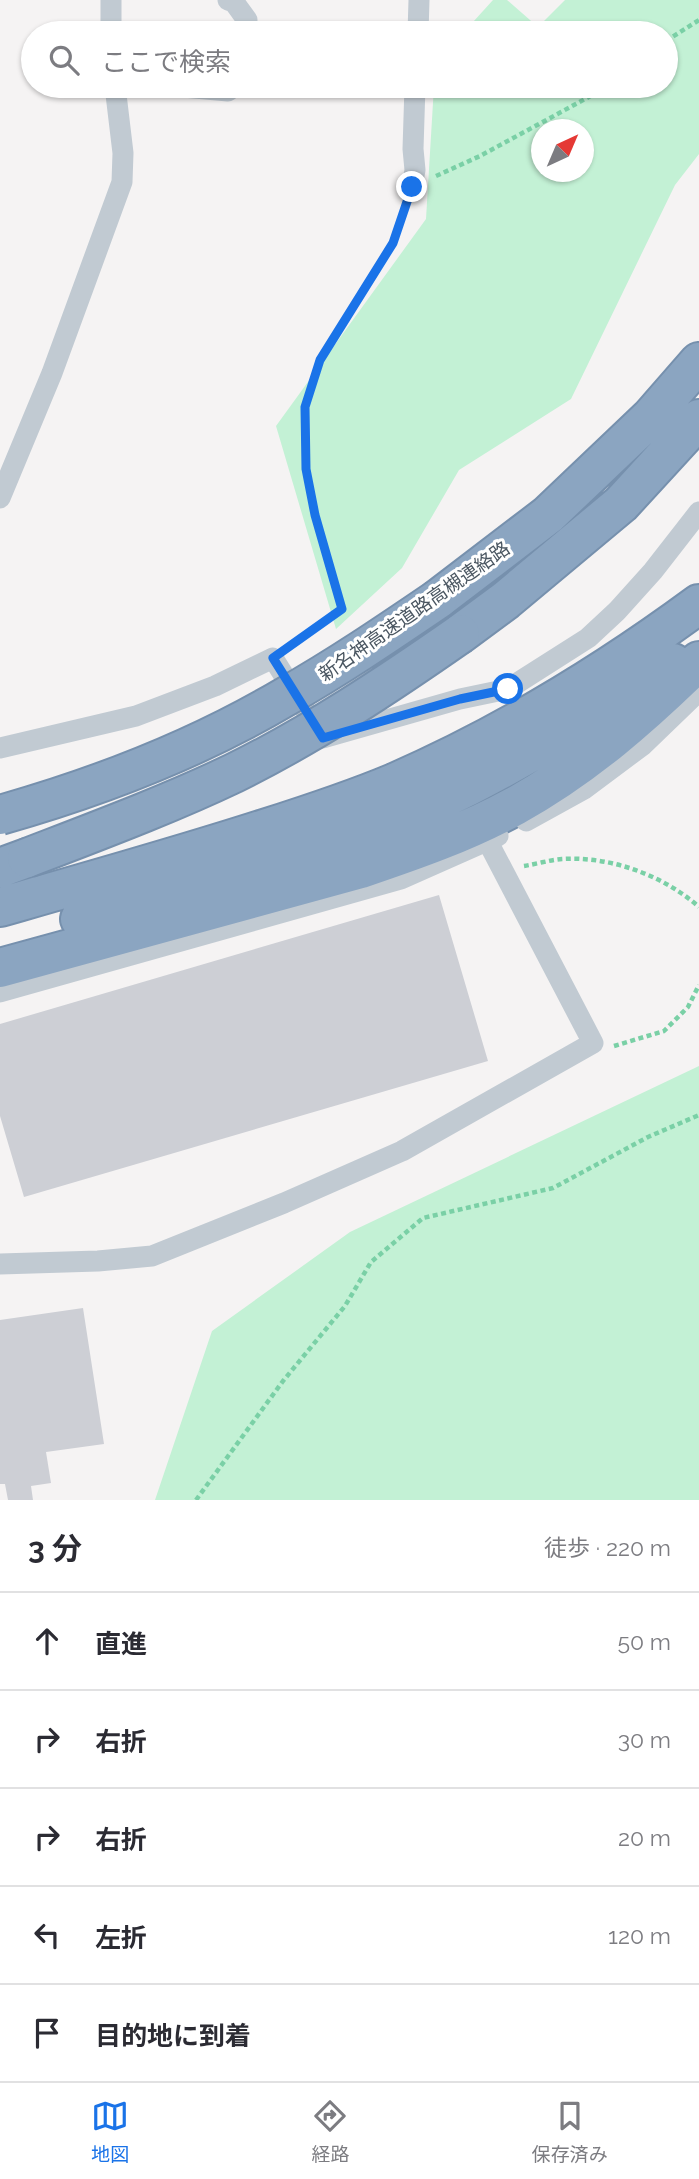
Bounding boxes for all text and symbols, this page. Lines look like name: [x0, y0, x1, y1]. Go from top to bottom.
search box: [21, 21, 678, 98]
icon: search: [45, 41, 83, 79]
text: ここで検索: [101, 47, 231, 77]
north arrow: [531, 119, 594, 182]
route end: [396, 171, 427, 202]
street label: 新名神高速道路高槻連絡路: [314, 537, 514, 685]
route start: [492, 673, 523, 704]
text: 3 分: [28, 1531, 82, 1566]
text: 徒歩 · 220 m: [544, 1534, 671, 1561]
icon: ahead: [28, 1622, 66, 1660]
text: 50 m: [617, 1628, 671, 1655]
text: 直進: [95, 1629, 147, 1659]
icon: right: [28, 1720, 66, 1758]
text: 30 m: [618, 1726, 671, 1753]
text: 右折: [95, 1727, 147, 1757]
icon: right: [28, 1818, 66, 1856]
text: 20 m: [618, 1824, 671, 1851]
text: 右折: [95, 1825, 147, 1855]
icon: left: [28, 1916, 66, 1954]
text: 120 m: [608, 1922, 671, 1949]
text: 左折: [95, 1923, 147, 1953]
icon: arrive: [28, 2014, 66, 2052]
text: 目的地に到着: [95, 2021, 251, 2051]
tab: 地図: [91, 2097, 129, 2166]
tab: 経路: [311, 2097, 350, 2166]
tab: 保存済み: [532, 2097, 608, 2166]

